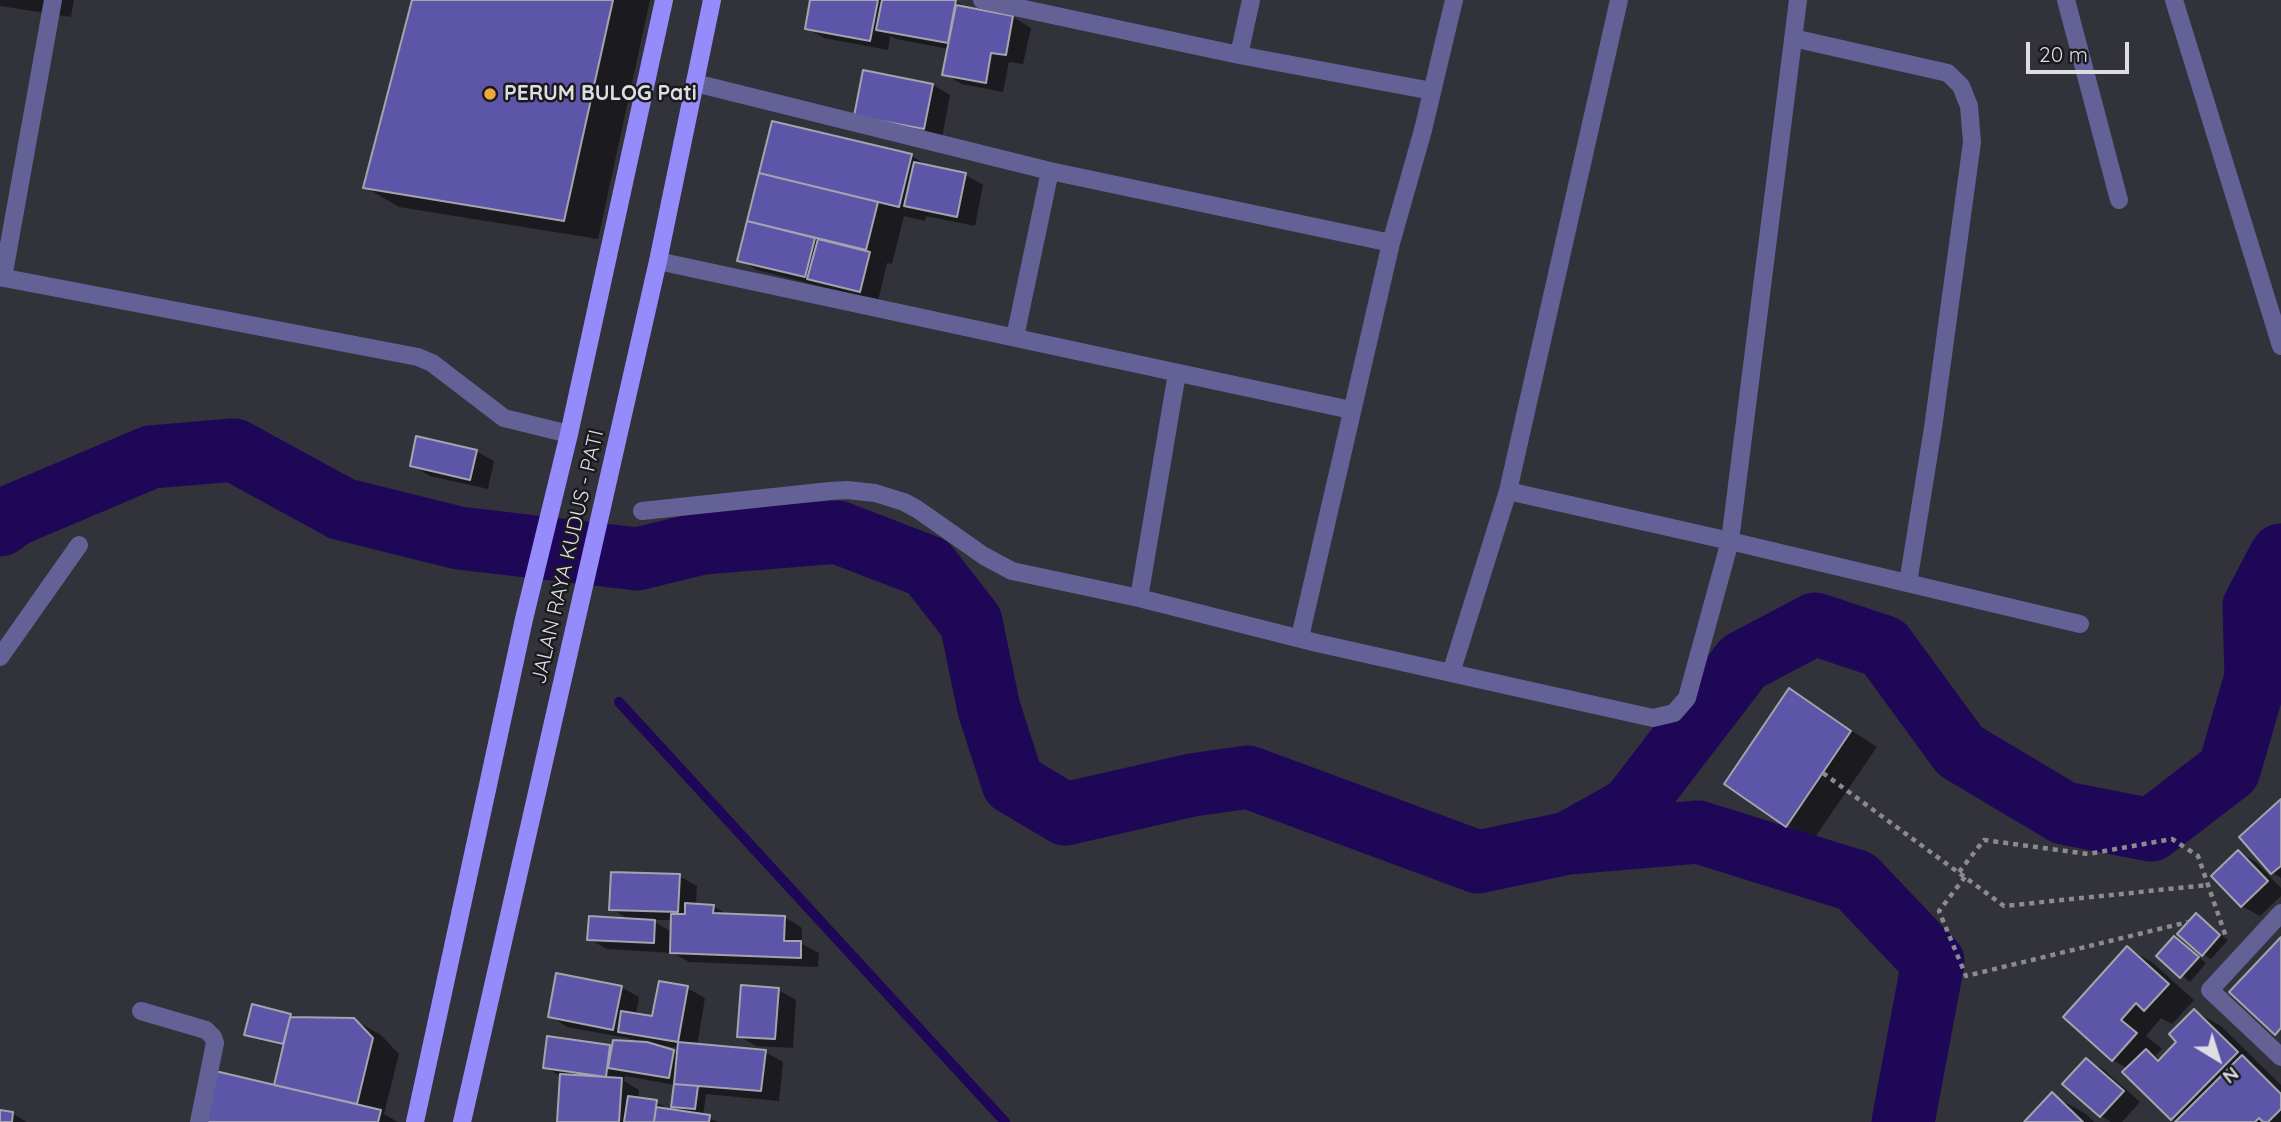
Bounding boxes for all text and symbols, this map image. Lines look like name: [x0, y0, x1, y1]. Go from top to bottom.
scale bar: [2029, 28, 2132, 72]
text: 20 m: [2039, 41, 2088, 67]
place label: PERUM BULOG Pati: [504, 81, 697, 107]
marker: PERUM BULOG Pati: [482, 86, 498, 102]
street label: JALAN RAYA KUDUS - PATI: [526, 427, 610, 687]
north arrow: [2183, 1024, 2253, 1094]
text: N: [2218, 1062, 2244, 1089]

